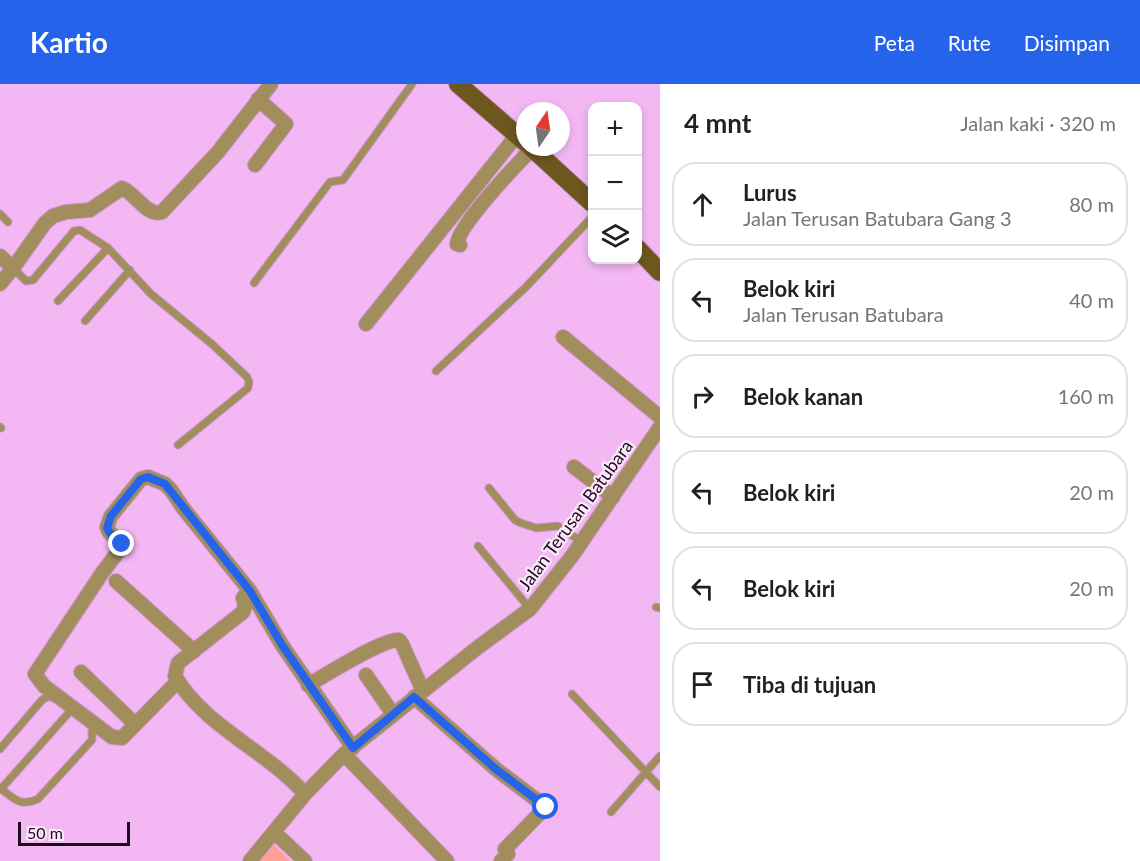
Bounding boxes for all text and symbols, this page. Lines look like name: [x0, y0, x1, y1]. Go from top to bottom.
text: Kartio: [30, 25, 108, 59]
text: Peta: [874, 30, 915, 55]
text: Rute: [948, 30, 991, 55]
text: Disimpan: [1024, 30, 1110, 55]
north arrow: [516, 102, 570, 156]
map controls: [588, 102, 642, 264]
button: +: [588, 102, 642, 156]
text: 4 mnt: [684, 107, 751, 139]
text: Jalan kaki · 320 m: [960, 111, 1116, 135]
button: −: [588, 156, 642, 210]
text: Lurus: [743, 179, 797, 206]
icon: ahead: [686, 188, 719, 221]
text: 80 m: [1069, 192, 1114, 216]
text: Jalan Terusan Batubara Gang 3: [743, 206, 1012, 230]
button: layers: [588, 210, 642, 264]
text: Belok kiri: [743, 275, 835, 302]
icon: left: [686, 284, 719, 317]
text: 40 m: [1069, 288, 1114, 312]
text: Jalan Terusan Batubara: [743, 302, 944, 326]
icon: right: [686, 380, 719, 413]
text: Belok kanan: [743, 383, 863, 410]
text: 160 m: [1058, 384, 1114, 408]
street label: Jalan Terusan Batubara: [513, 435, 637, 595]
icon: left: [686, 476, 719, 509]
text: Belok kiri: [743, 479, 835, 506]
text: 20 m: [1069, 480, 1114, 504]
route end: [108, 530, 134, 556]
icon: left: [686, 572, 719, 605]
text: Belok kiri: [743, 575, 835, 602]
text: 20 m: [1069, 576, 1114, 600]
icon: arrive: [686, 668, 719, 701]
text: Tiba di tujuan: [743, 671, 876, 698]
route start: [532, 793, 558, 819]
scale bar: [18, 819, 130, 846]
text: 50 m: [27, 823, 63, 842]

